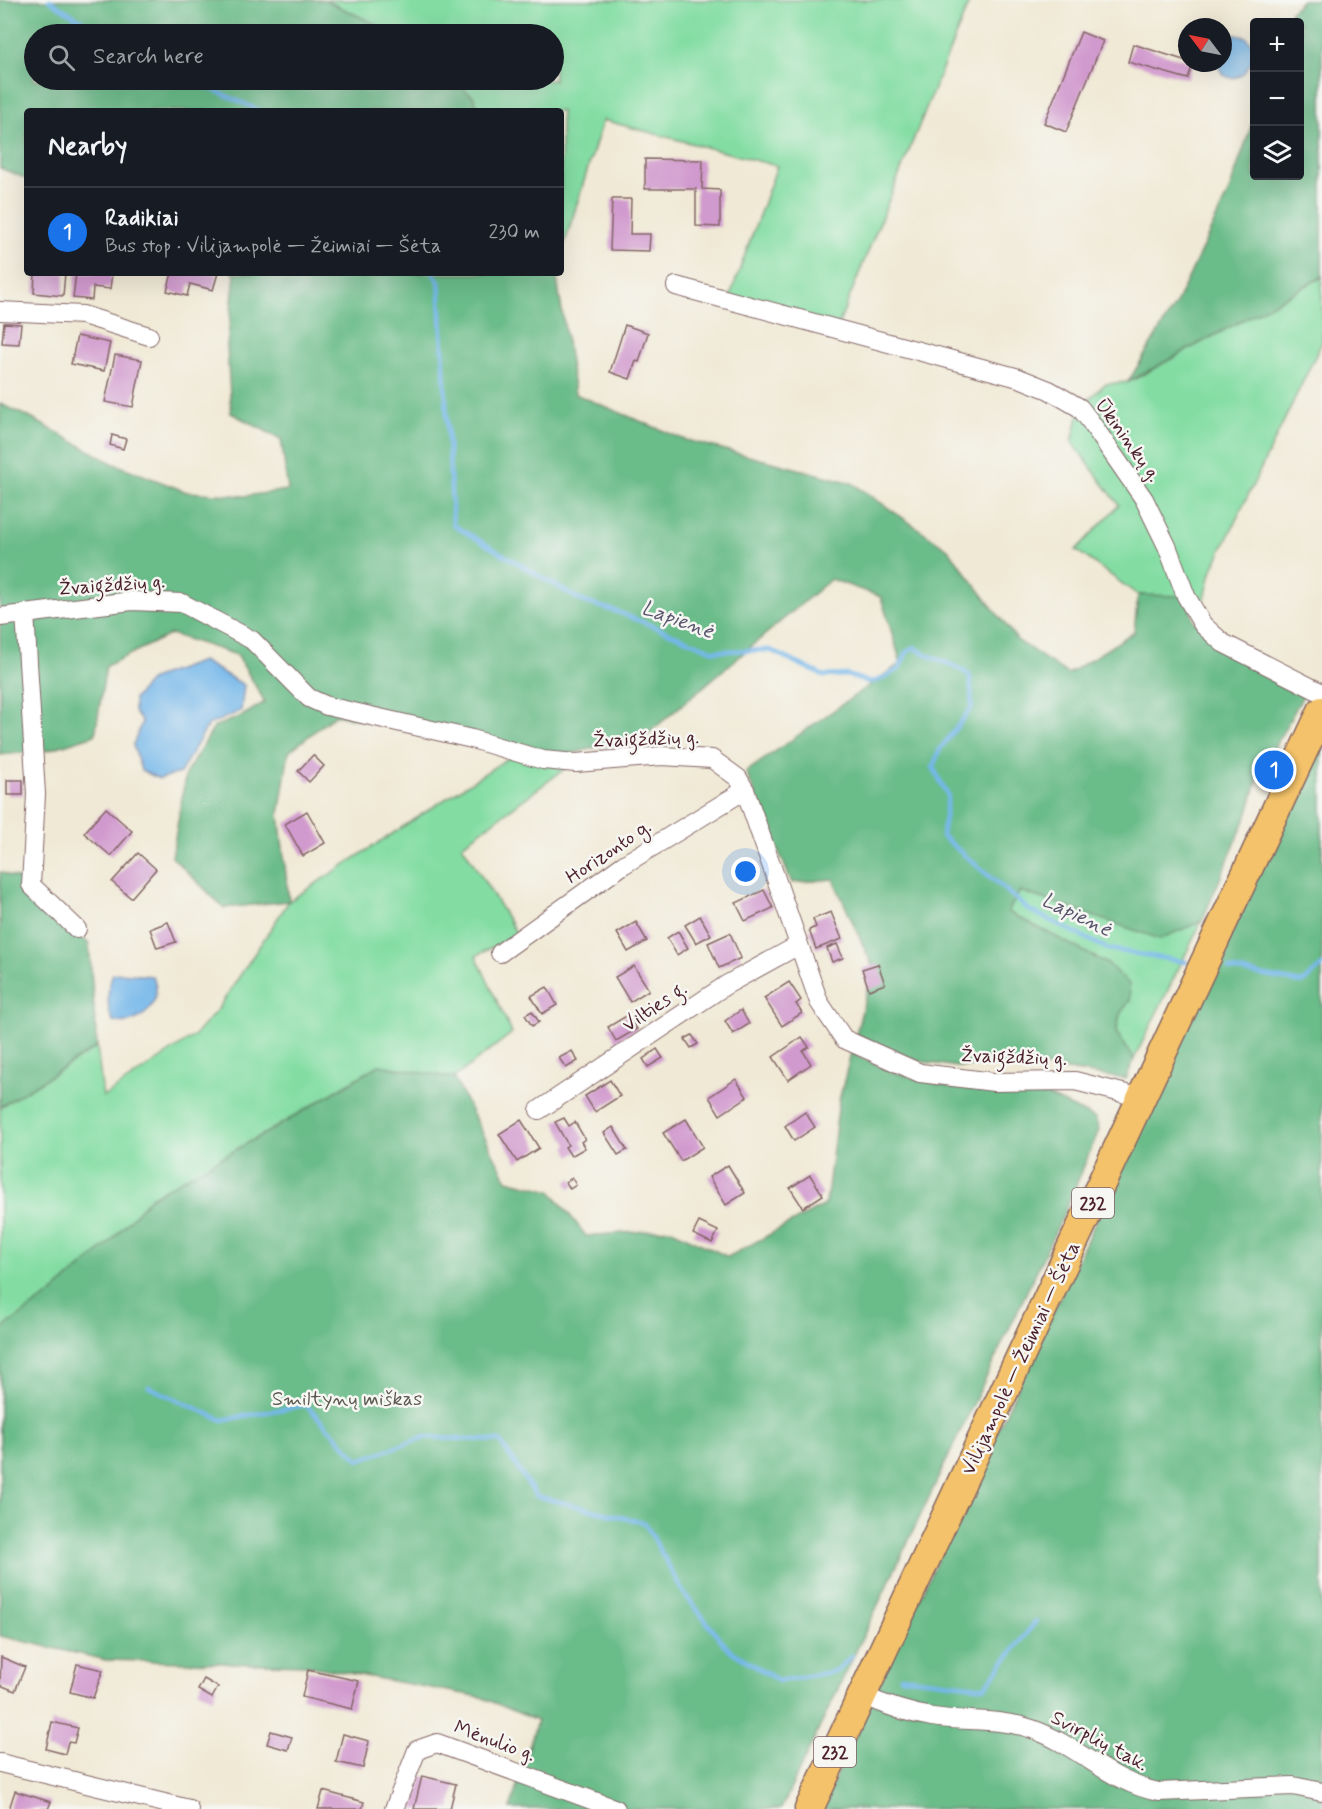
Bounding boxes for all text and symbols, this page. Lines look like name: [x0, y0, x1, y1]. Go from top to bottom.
north arrow: [1178, 18, 1232, 72]
map controls: [1250, 18, 1304, 180]
button: +: [1250, 18, 1304, 72]
search box: [24, 24, 564, 90]
icon: search: [45, 41, 78, 74]
text: Search here: [93, 43, 204, 71]
button: −: [1250, 72, 1304, 126]
button: layers: [1250, 126, 1304, 180]
text: Nearby: [48, 130, 127, 164]
text: Radikiai: [105, 205, 179, 233]
text: 1: [63, 219, 72, 246]
text: 230 m: [488, 219, 540, 246]
text: Bus stop · Vilijampolė — Žeimiai — Šėta: [105, 233, 441, 260]
street label: Ūkininkų g.: [1089, 394, 1167, 488]
street label: Žvaigždžių g.: [58, 568, 166, 605]
water label: Lapienė: [638, 594, 718, 646]
street label: Žvaigždžių g.: [593, 724, 700, 757]
pin: 1: [1254, 748, 1294, 792]
street label: Horizonto g.: [561, 814, 657, 892]
your location: [731, 857, 760, 886]
water label: Lapienė: [1037, 886, 1117, 944]
street label: Vilties g.: [617, 976, 694, 1040]
street label: Žvaigždžių g.: [960, 1042, 1067, 1075]
road number: 232: [1072, 1188, 1114, 1218]
street label: Vilijampolė — Žeimiai — Šėta: [955, 1238, 1087, 1480]
park label: Smiltynų miškas: [272, 1386, 422, 1413]
street label: Svirplių tak.: [1046, 1704, 1153, 1778]
street label: Mėnulio g.: [450, 1714, 539, 1769]
road number: 232: [814, 1737, 856, 1767]

